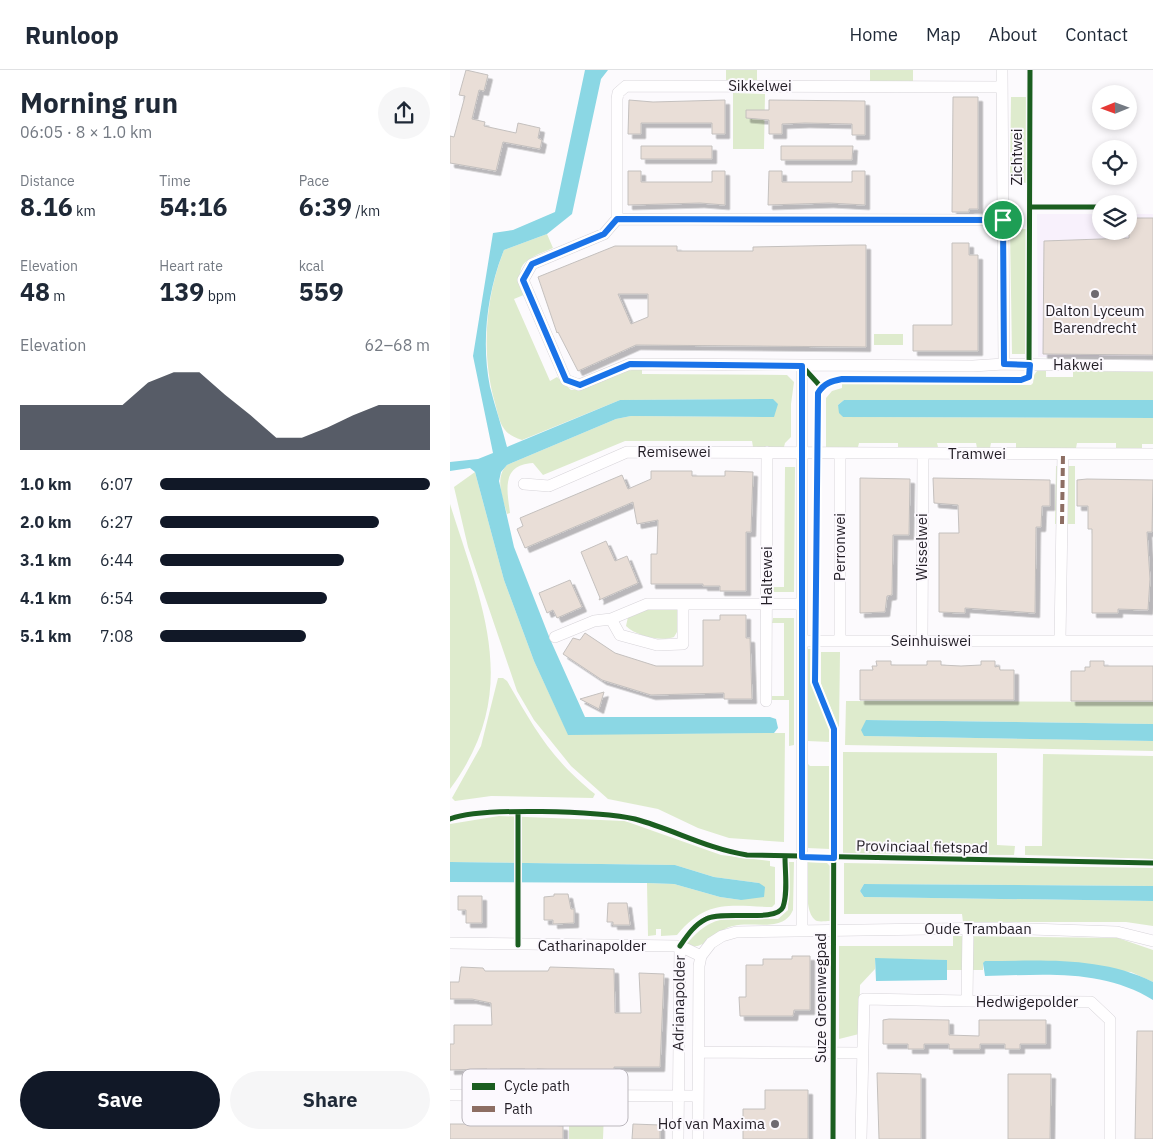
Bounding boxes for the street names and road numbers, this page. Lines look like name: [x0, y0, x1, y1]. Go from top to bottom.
street label: Sikkelwei: [728, 76, 792, 95]
street label: Zichtwei: [1007, 128, 1026, 186]
street label: Hakwei: [1053, 355, 1103, 374]
street label: Remisewei: [637, 442, 711, 461]
street label: Tramwei: [948, 444, 1006, 463]
street label: Perronwei: [830, 513, 849, 581]
street label: Wisselwei: [912, 513, 931, 581]
street label: Haltewei: [757, 546, 776, 606]
street label: Seinhuiswei: [891, 631, 971, 650]
street label: Provinciaal fietspad: [856, 836, 988, 857]
street label: Oude Trambaan: [924, 919, 1032, 938]
street label: Suze Groenwegpad: [811, 933, 830, 1063]
street label: Catharinapolder: [538, 936, 647, 955]
street label: Adrianapolder: [668, 954, 689, 1051]
street label: Hedwigepolder: [976, 992, 1079, 1011]

